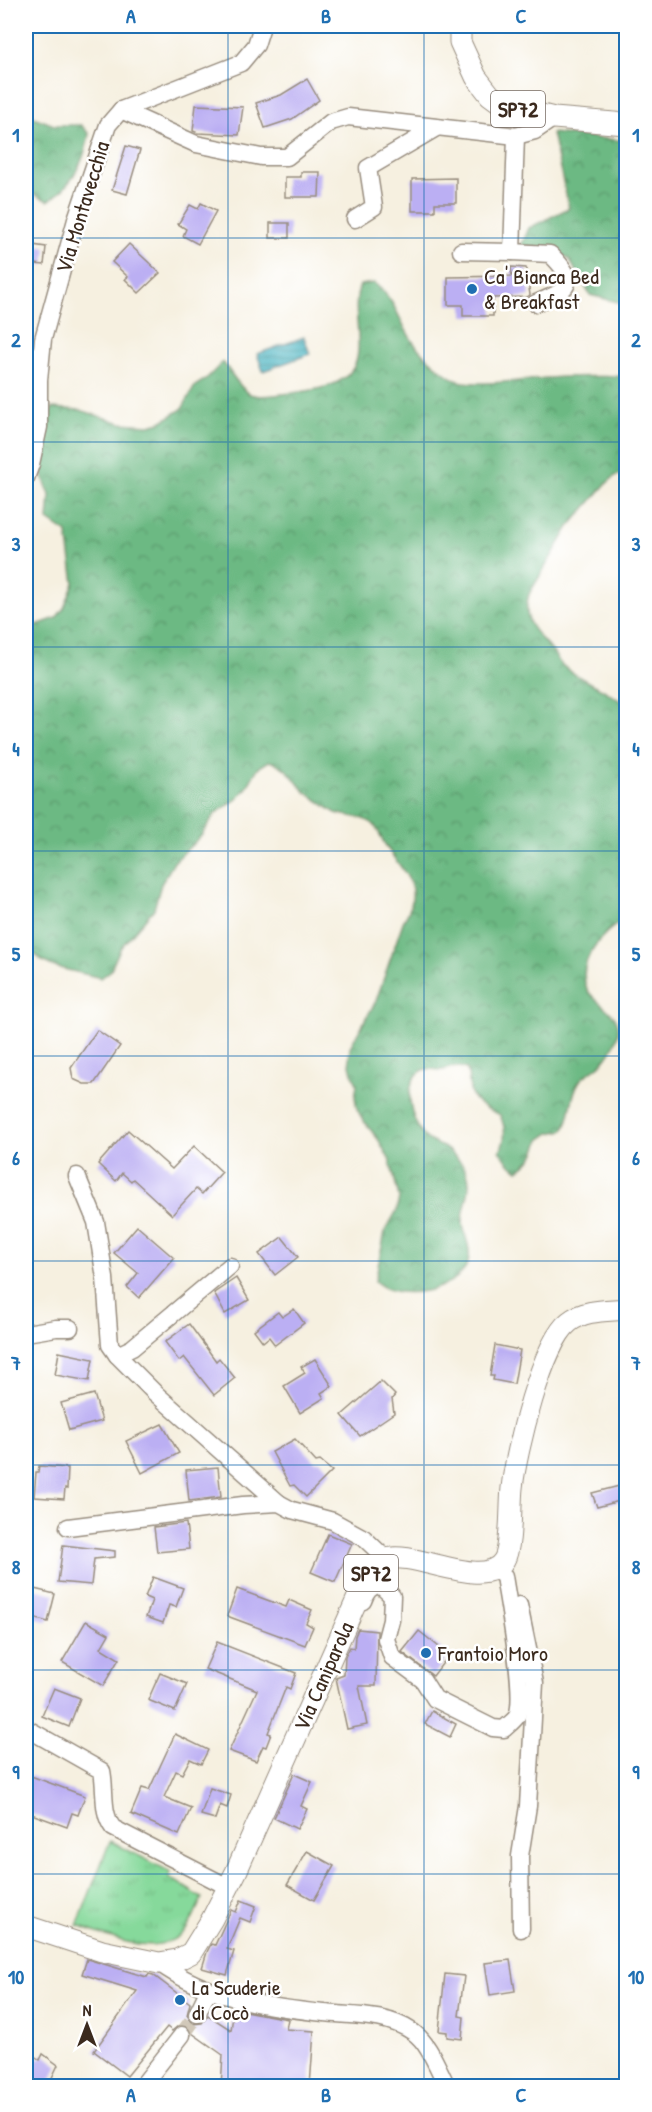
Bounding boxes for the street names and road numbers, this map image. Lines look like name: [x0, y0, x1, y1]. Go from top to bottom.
road number: SP72: [491, 91, 545, 127]
street label: Via Montavecchia: [48, 137, 116, 277]
road number: SP72: [344, 1555, 398, 1591]
street label: Via Caniparola: [286, 1616, 361, 1735]

